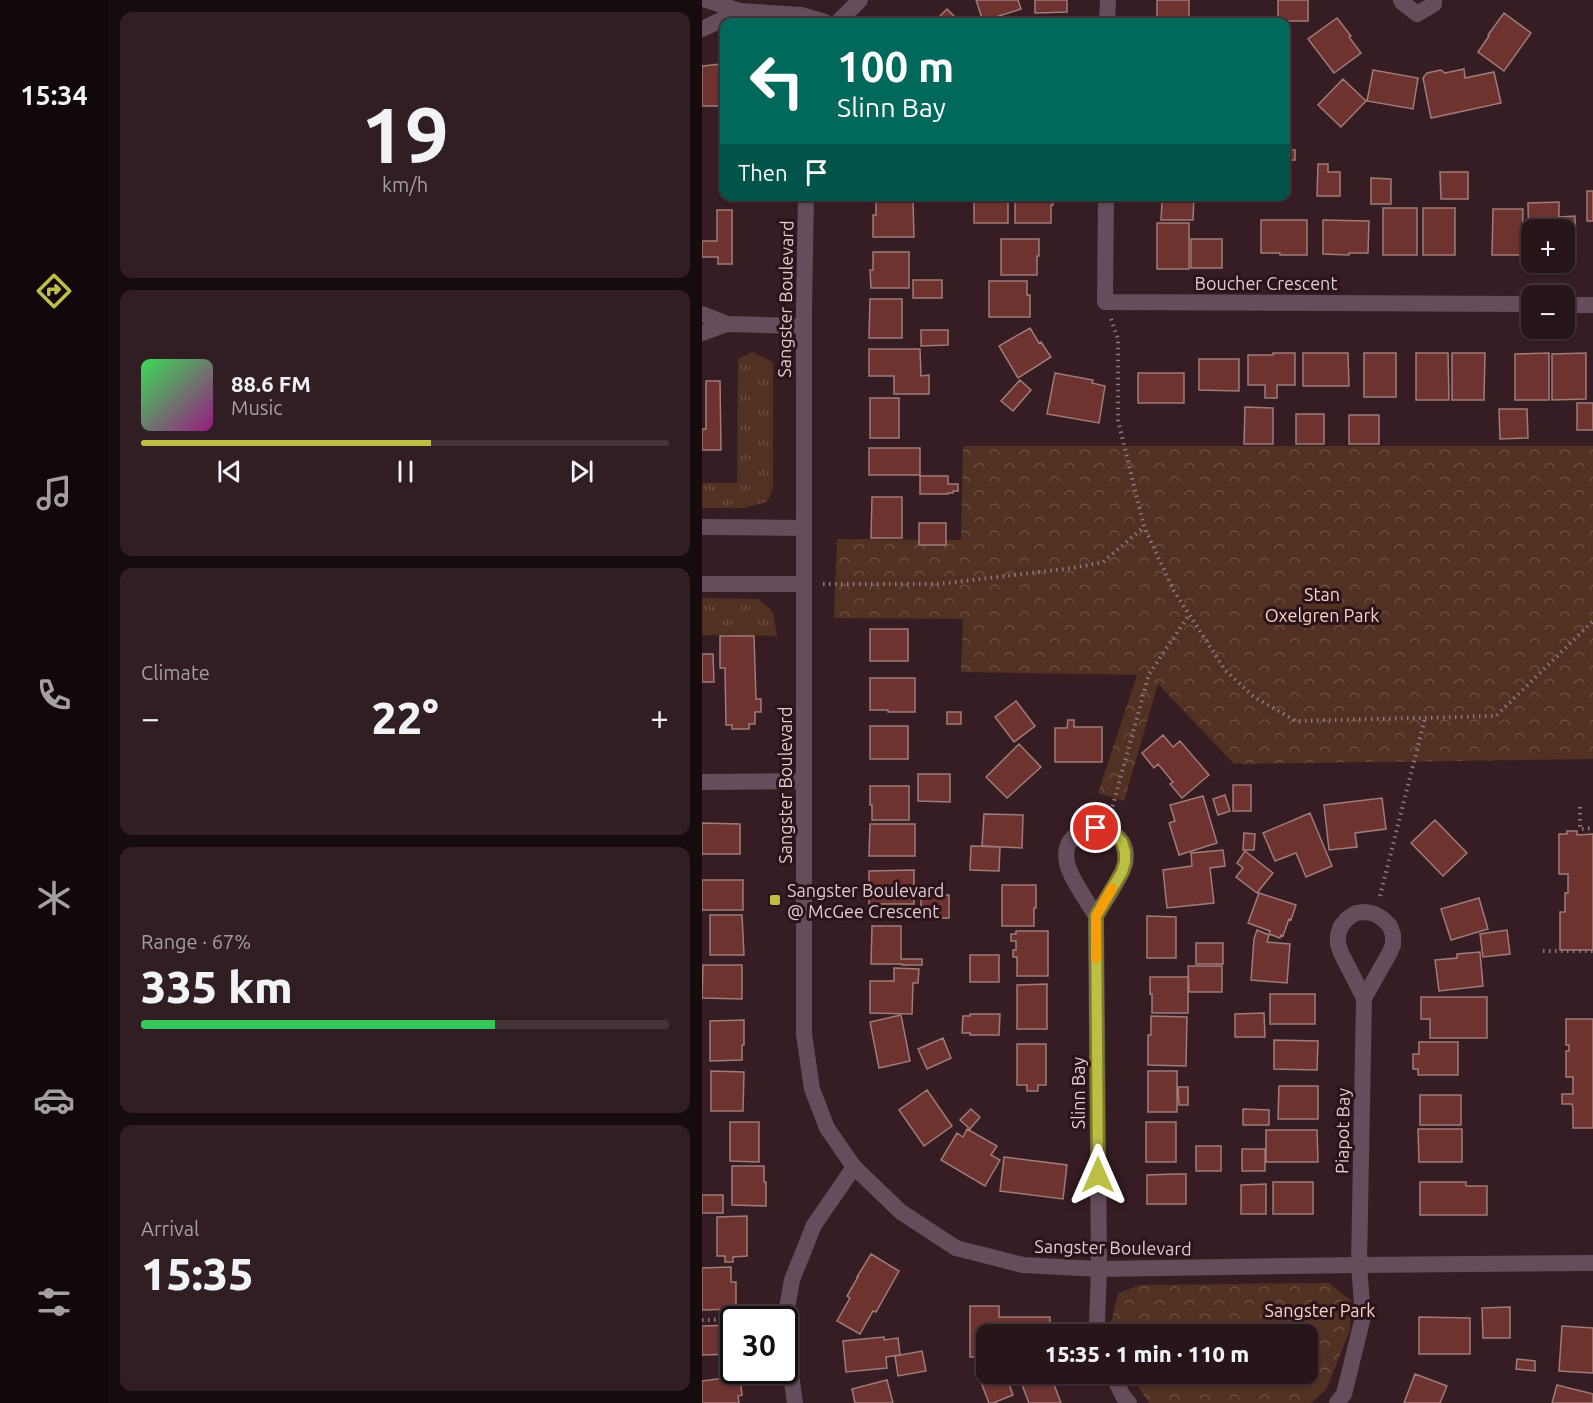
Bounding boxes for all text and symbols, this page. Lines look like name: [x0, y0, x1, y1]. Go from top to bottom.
icon: left: [738, 42, 816, 120]
text: 100 m: [837, 43, 954, 90]
text: 15:34: [20, 80, 88, 110]
text: 19: [361, 90, 449, 178]
text: Slinn Bay: [837, 92, 946, 122]
icon: arrive: [800, 156, 833, 189]
text: Then: [738, 160, 788, 185]
text: km/h: [382, 173, 428, 196]
map controls: [1521, 219, 1575, 339]
button: +: [1521, 219, 1575, 273]
street label: Sangster Boulevard: [774, 220, 796, 378]
icon: directions: [33, 270, 75, 312]
street label: Boucher Crescent: [1195, 273, 1337, 293]
button: −: [1521, 285, 1575, 339]
text: 88.6 FM: [231, 371, 311, 396]
text: Music: [231, 396, 283, 419]
icon: previous: [213, 455, 246, 488]
icon: pause: [389, 455, 422, 488]
icon: next: [565, 455, 598, 488]
icon: music: [33, 472, 75, 514]
park label: Stan Oxelgren Park: [1265, 584, 1379, 625]
text: Climate: [141, 661, 210, 684]
icon: phone: [33, 674, 75, 716]
text: 22°: [371, 692, 439, 743]
text: −: [141, 699, 160, 736]
text: +: [650, 699, 669, 736]
street label: Sangster Boulevard: [775, 706, 795, 864]
pin: [1070, 802, 1121, 853]
icon: arrive: [1079, 811, 1112, 844]
icon: climate: [33, 877, 75, 919]
place label: Sangster Boulevard @ McGee Crescent: [787, 880, 944, 921]
marker: Sangster Boulevard @ McGee Crescent: [768, 893, 782, 907]
text: Range · 67%: [141, 930, 251, 953]
text: 335 km: [141, 961, 293, 1012]
street label: Slinn Bay: [1068, 1056, 1088, 1129]
icon: car: [33, 1079, 75, 1121]
street label: Piapot Bay: [1331, 1088, 1353, 1174]
position arrow: [1066, 1143, 1130, 1207]
text: Arrival: [141, 1217, 199, 1240]
street label: Sangster Boulevard: [1034, 1236, 1192, 1258]
text: 15:35: [141, 1248, 254, 1299]
icon: filters: [33, 1281, 75, 1323]
park label: Sangster Park: [1265, 1300, 1375, 1320]
speed limit sign: 30: [720, 1306, 798, 1384]
text: 15:35 · 1 min · 110 m: [1045, 1341, 1249, 1366]

